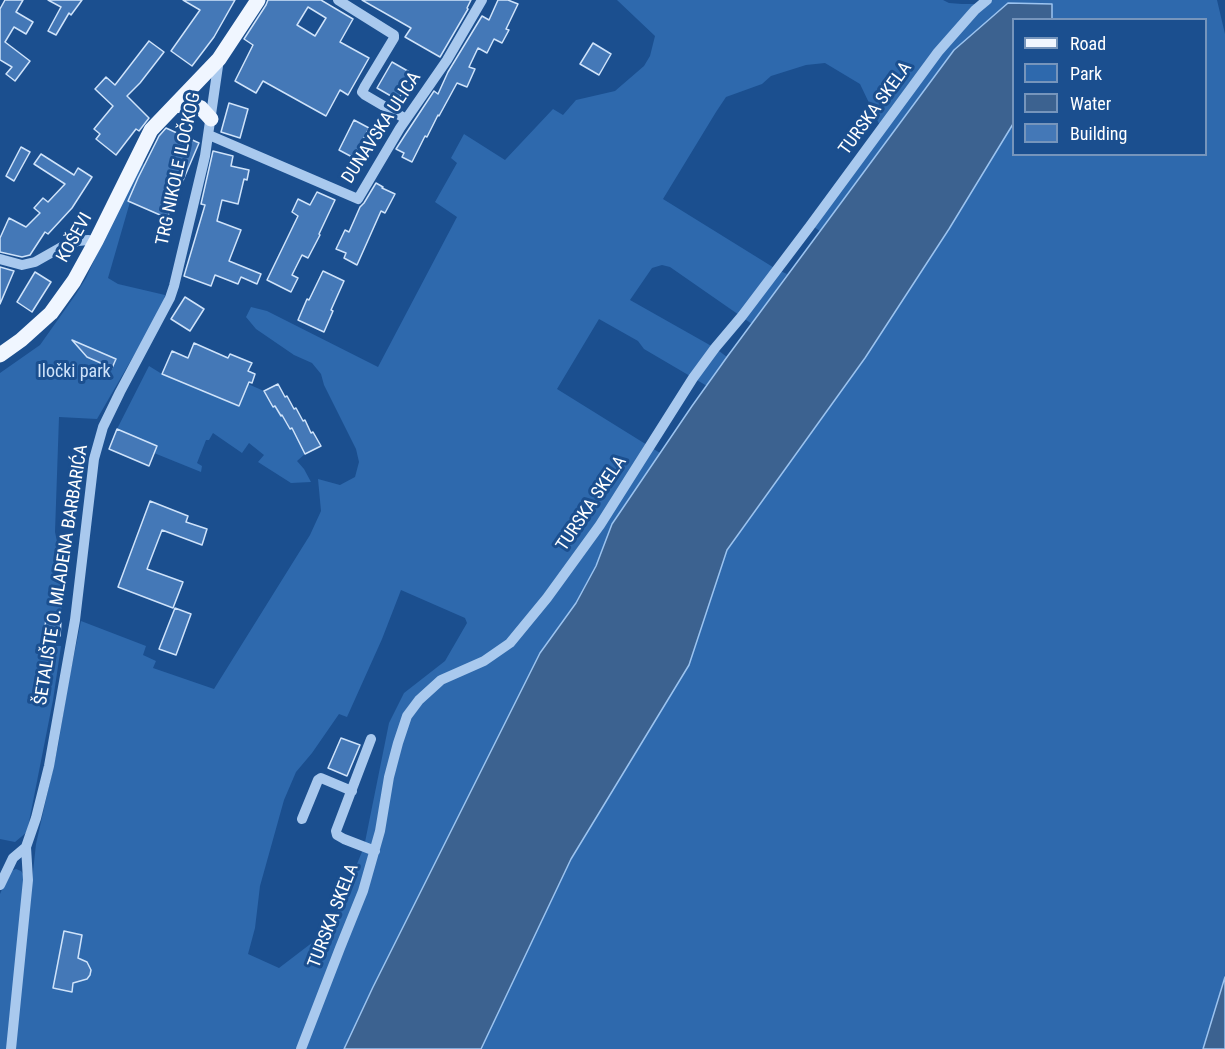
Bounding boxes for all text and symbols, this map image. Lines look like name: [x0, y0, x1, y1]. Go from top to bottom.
legend: [1012, 18, 1207, 156]
text: Road: [1070, 33, 1106, 54]
street label: TURSKA SKELA: [835, 58, 917, 160]
text: Park: [1070, 63, 1102, 84]
street label: DUNAVSKA ULICA: [338, 68, 426, 188]
street label: TRG NIKOLE ILOČKOG: [152, 91, 206, 247]
text: Water: [1070, 93, 1111, 114]
text: Building: [1070, 123, 1127, 144]
street label: KOŠEVI: [53, 209, 97, 267]
park label: Iločki park: [37, 361, 111, 383]
street label: ŠETALIŠTE O. MLADENA BARBARIĆA: [31, 443, 93, 707]
street label: TURSKA SKELA: [552, 452, 632, 556]
street label: TURSKA SKELA: [304, 861, 364, 971]

